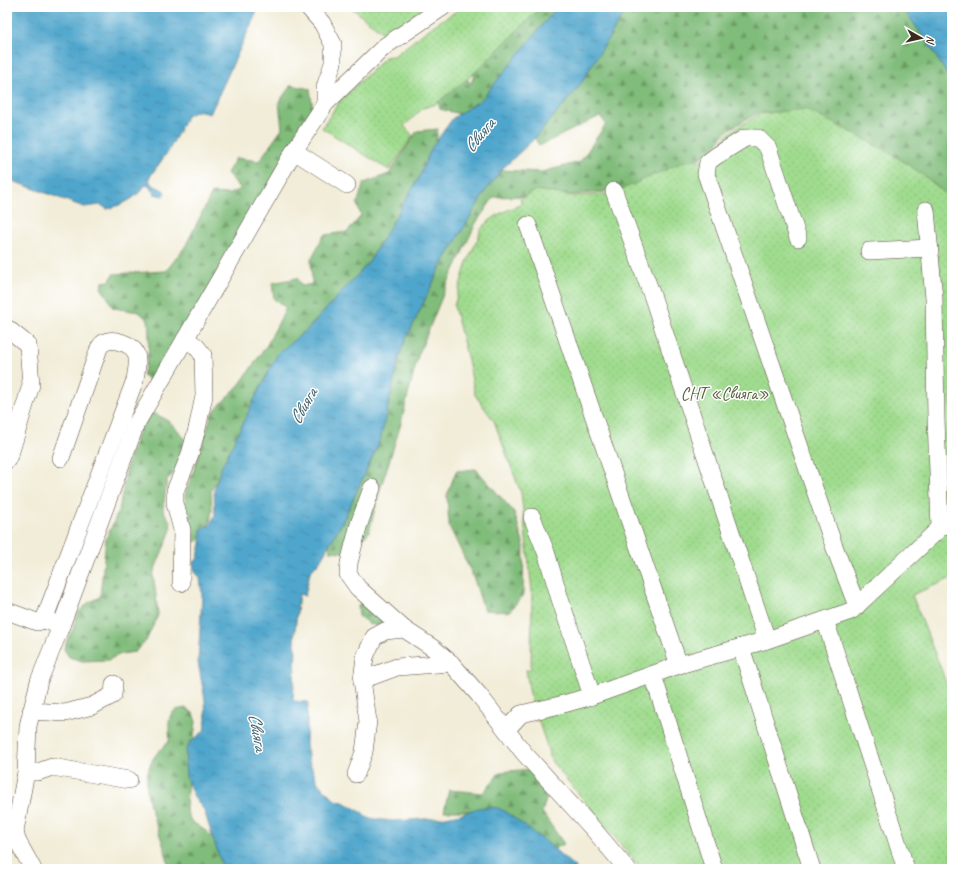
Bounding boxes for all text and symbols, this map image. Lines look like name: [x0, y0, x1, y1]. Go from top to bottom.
north arrow: [901, 18, 941, 58]
text: N: [923, 35, 938, 46]
water label: Свияга: [458, 111, 501, 157]
water label: Свияга: [284, 382, 323, 428]
park label: СНТ «Свияга»: [681, 383, 769, 404]
water label: Свияга: [244, 712, 273, 755]

